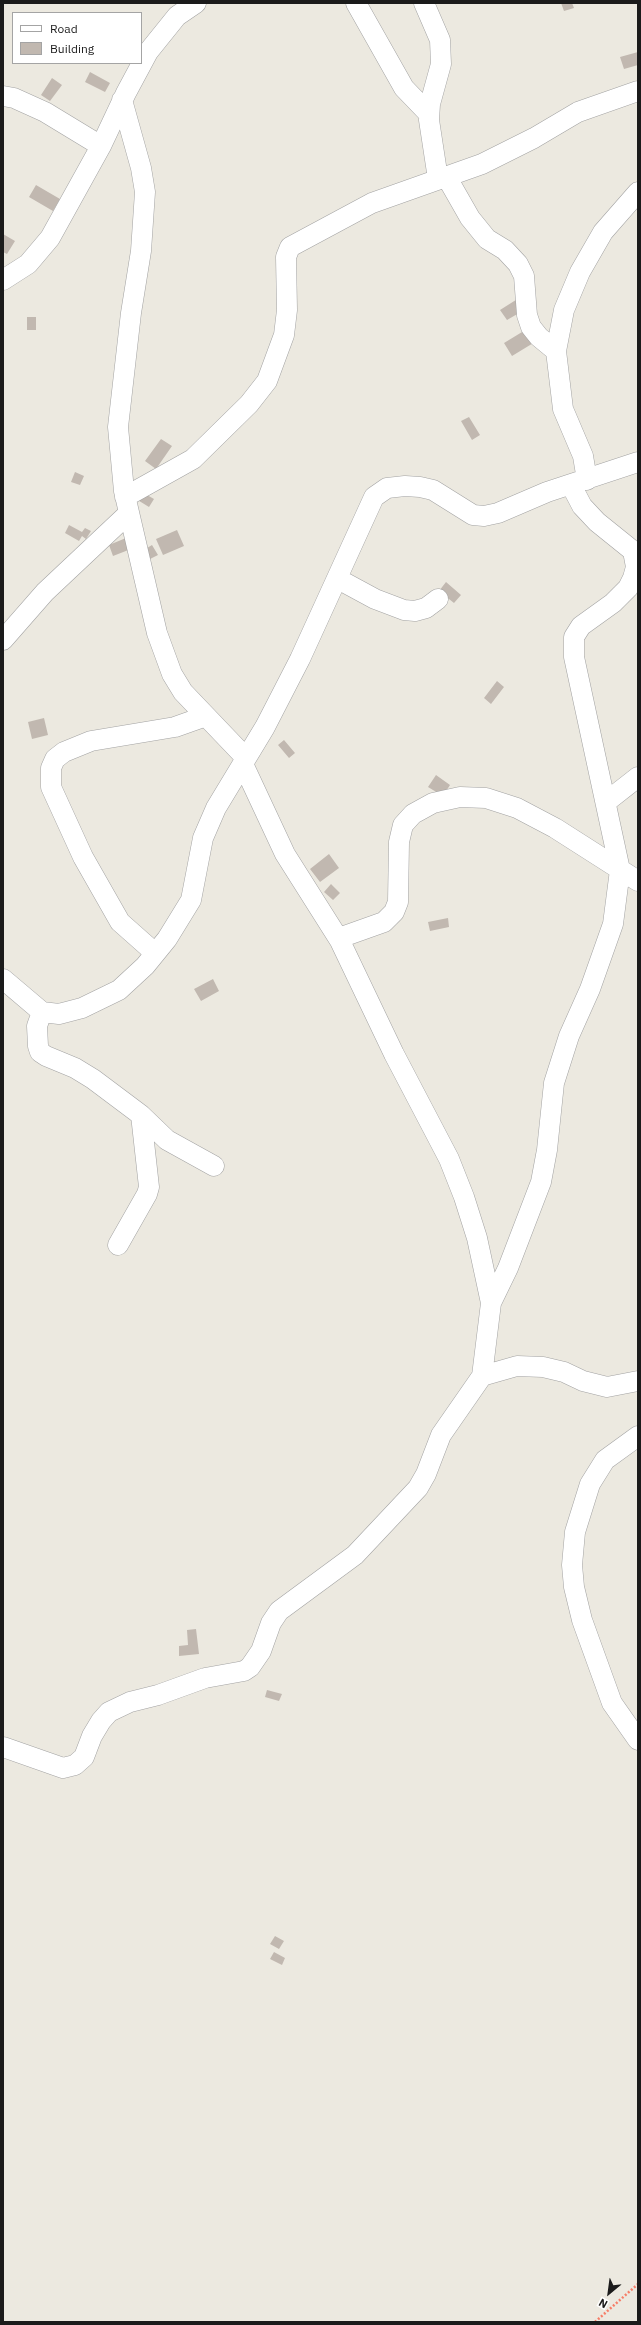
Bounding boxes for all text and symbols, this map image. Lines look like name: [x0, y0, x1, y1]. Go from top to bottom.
legend: [12, 12, 142, 64]
text: Road: [50, 21, 78, 36]
text: Building: [50, 41, 94, 56]
north arrow: [589, 2273, 629, 2313]
text: N: [596, 2295, 610, 2312]

